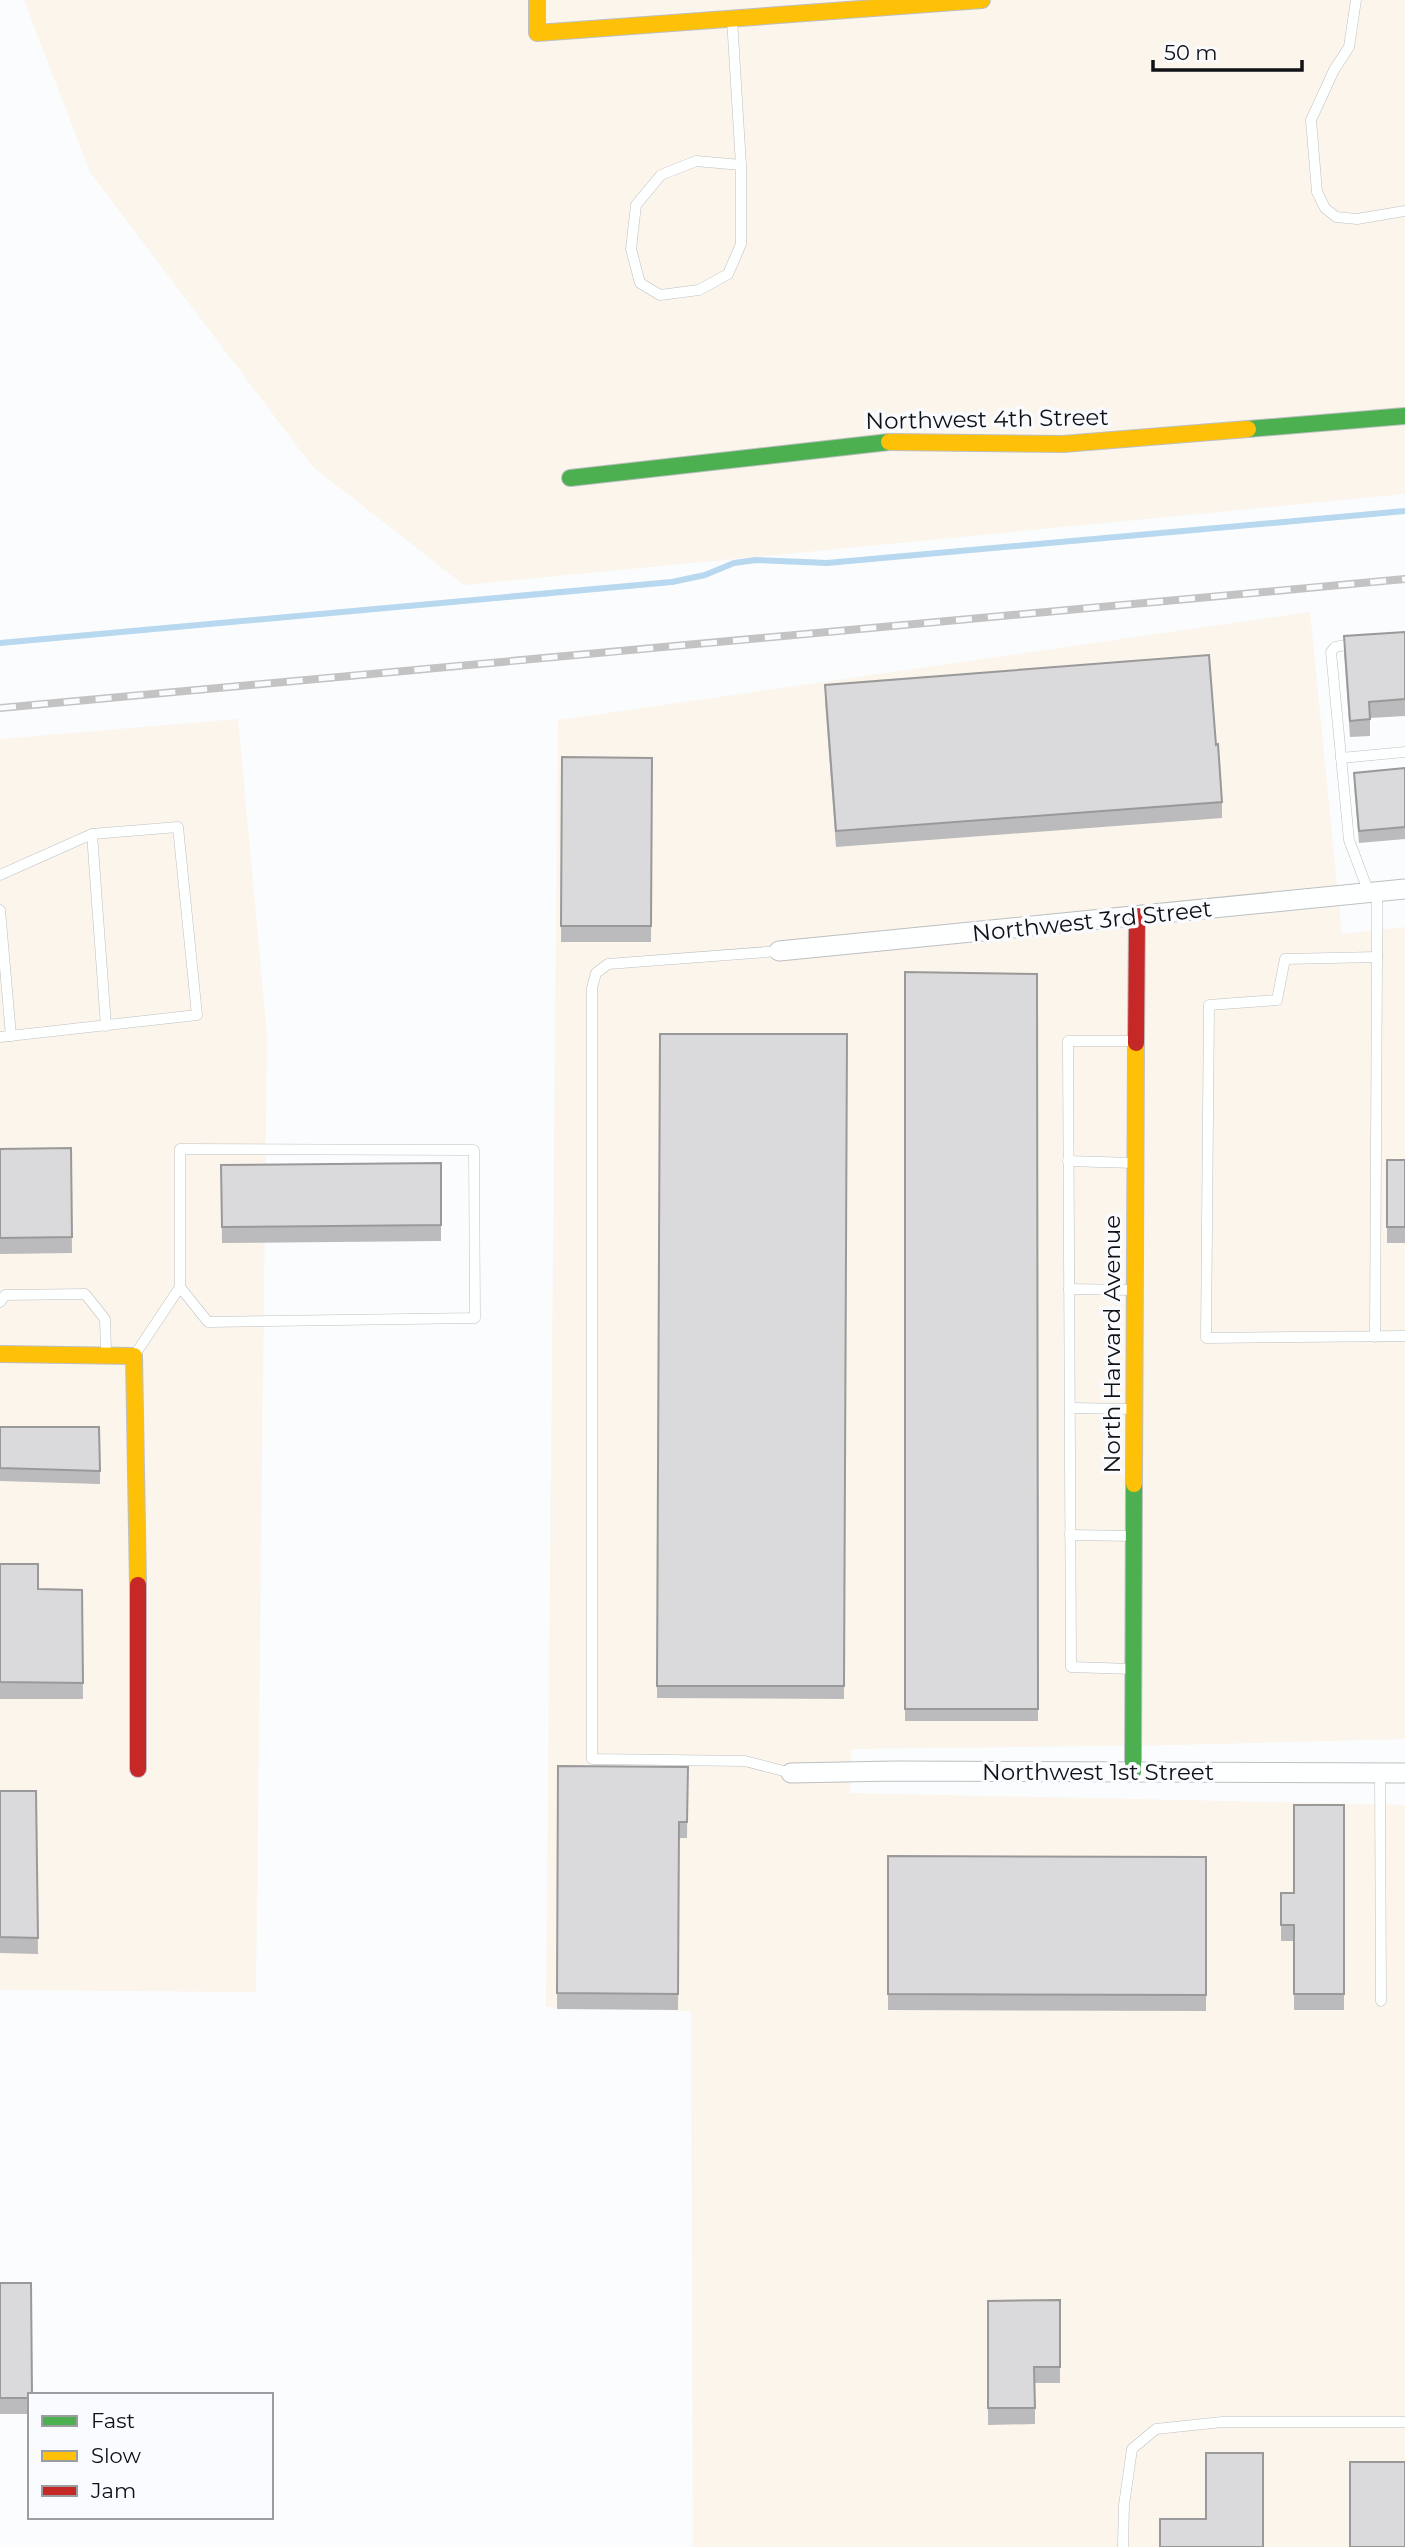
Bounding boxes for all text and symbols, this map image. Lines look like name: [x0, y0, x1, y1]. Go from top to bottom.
scale bar: [1153, 28, 1302, 72]
text: 50 m: [1164, 40, 1218, 65]
street label: Northwest 4th Street: [865, 403, 1109, 435]
street label: Northwest 3rd Street: [971, 894, 1213, 948]
street label: North Harvard Avenue: [1098, 1215, 1126, 1473]
street label: Northwest 1st Street: [982, 1758, 1214, 1786]
legend: [28, 2393, 273, 2519]
text: Fast: [91, 2408, 135, 2433]
text: Slow: [91, 2443, 141, 2468]
text: Jam: [90, 2478, 136, 2503]

